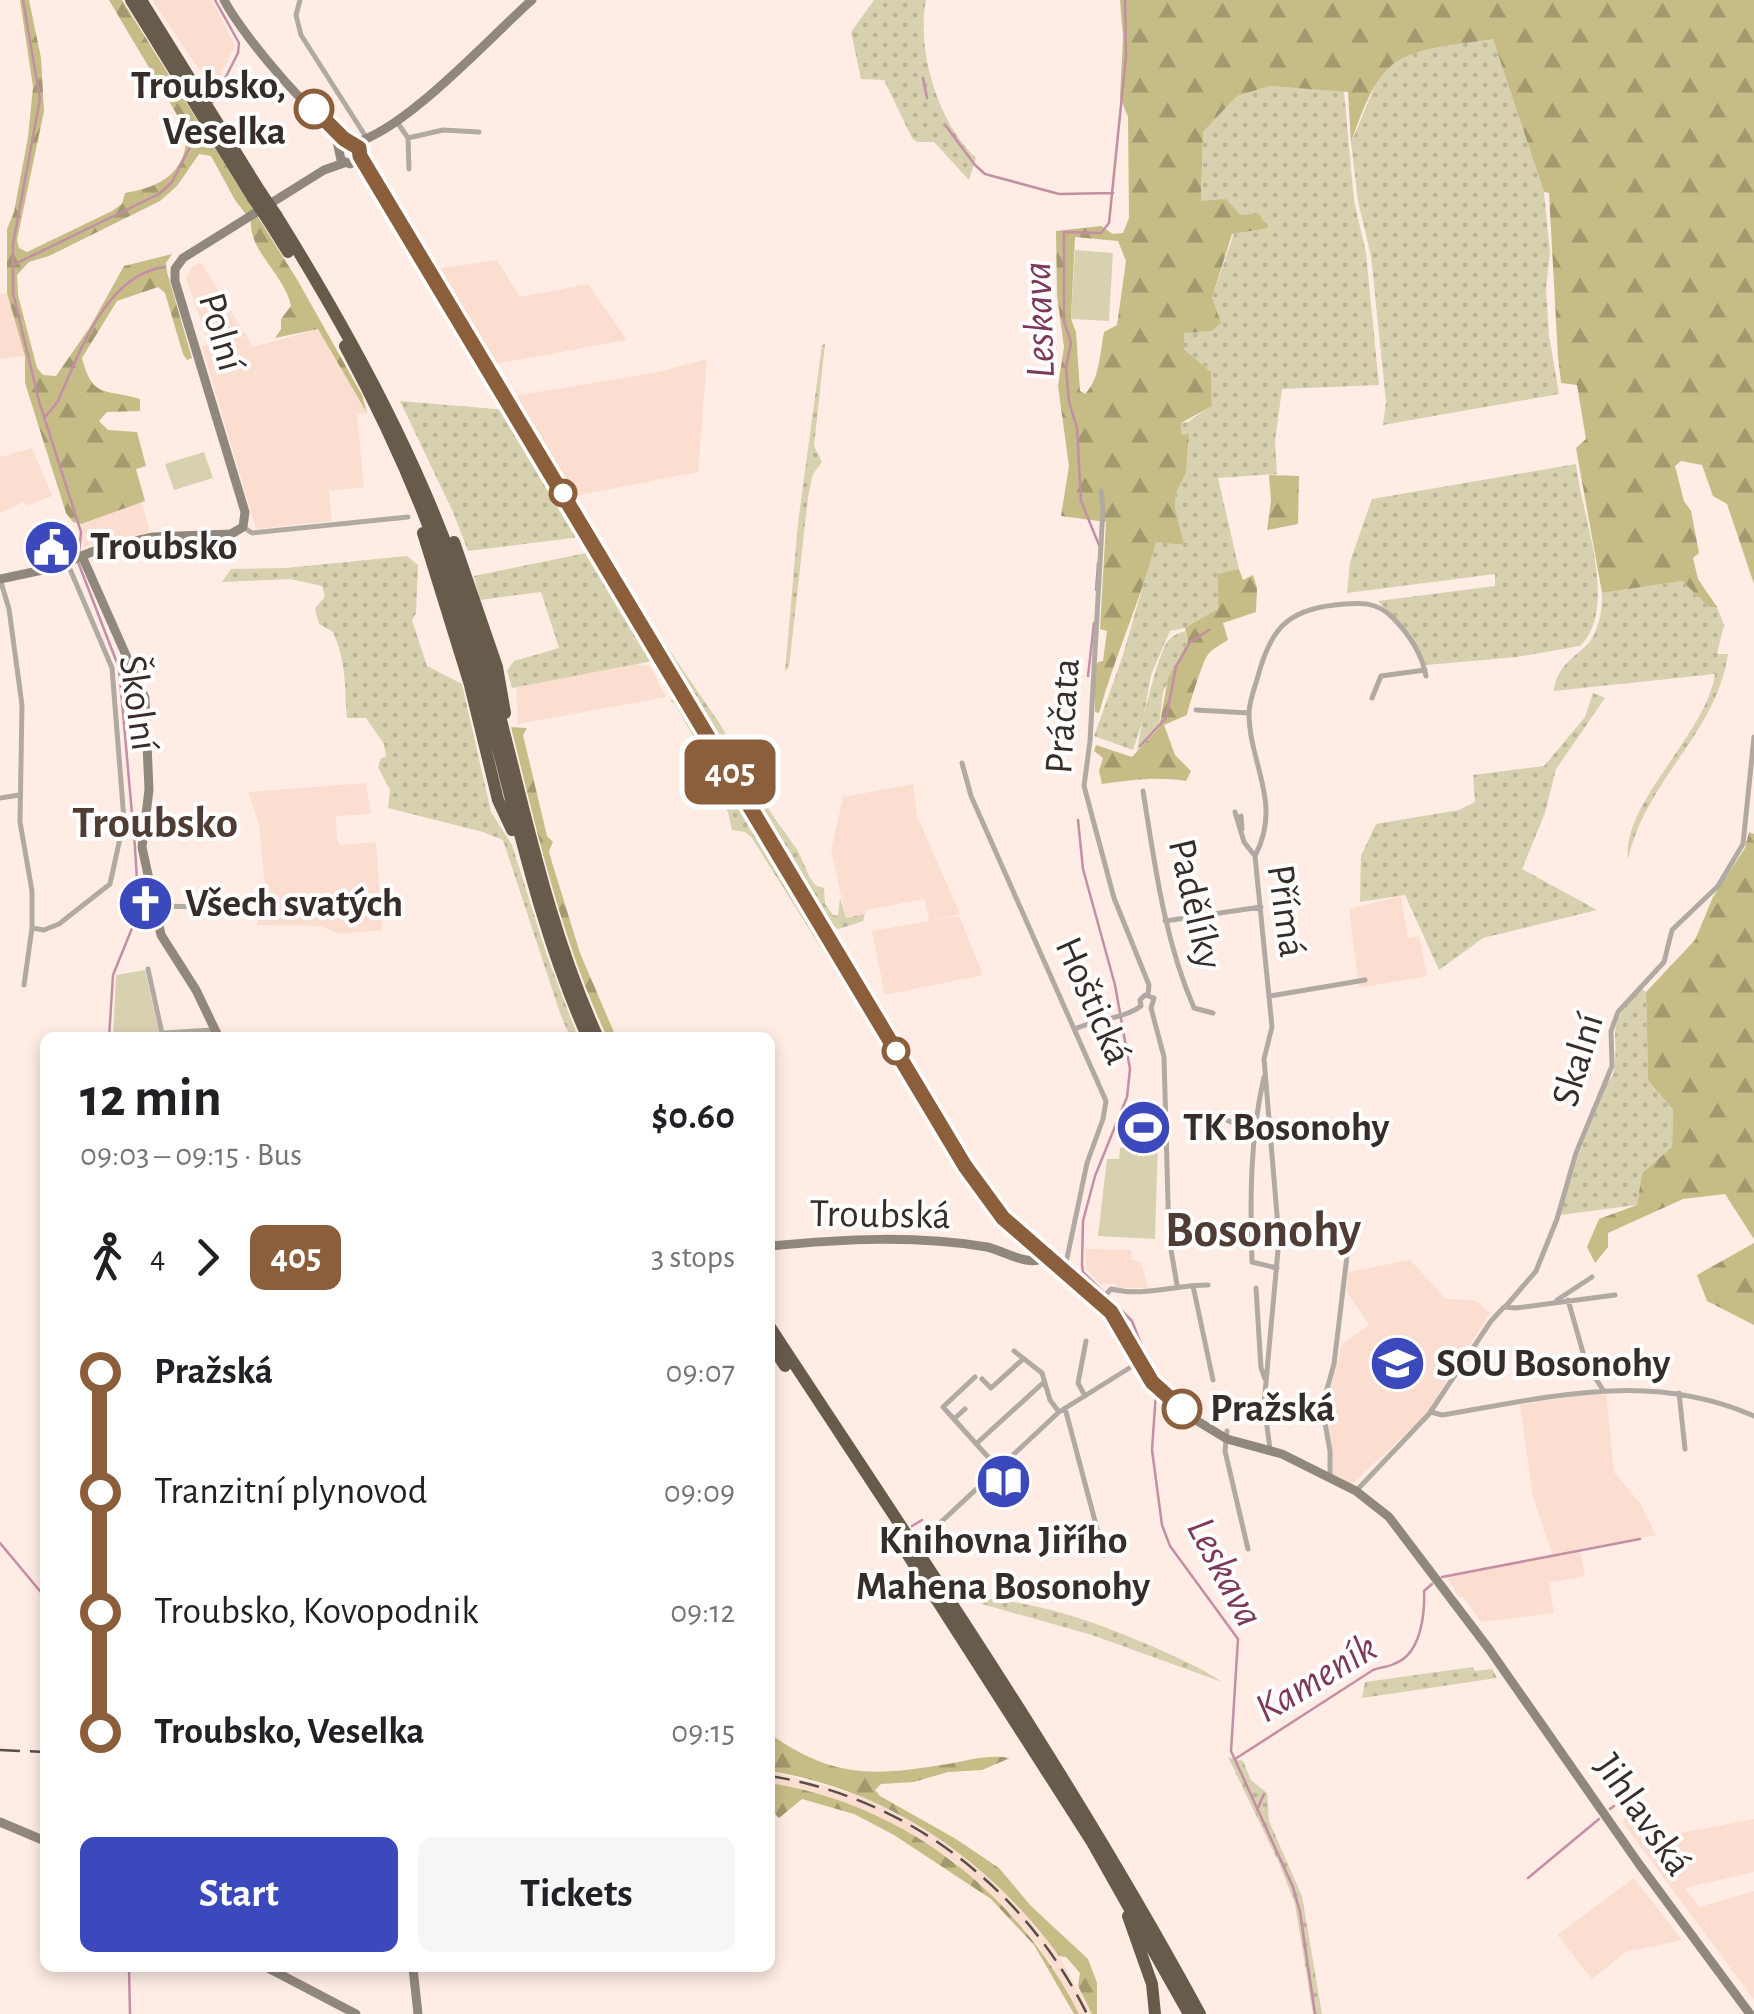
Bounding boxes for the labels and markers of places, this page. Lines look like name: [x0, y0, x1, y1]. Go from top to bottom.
place label: Troubsko, Veselka: [131, 66, 286, 152]
marker: Troubsko, Veselka: [295, 90, 333, 128]
unlabelled marker: [550, 480, 576, 506]
public building icon: Troubsko: [21, 517, 81, 577]
place label: Troubsko: [90, 527, 238, 567]
church icon: Všech svatých: [116, 874, 176, 934]
place label: Všech svatých: [185, 884, 403, 924]
unlabelled marker: [883, 1038, 909, 1064]
sports icon: TK Bosonohy: [1114, 1098, 1174, 1158]
place label: TK Bosonohy: [1183, 1108, 1390, 1148]
school or university icon: SOU Bosonohy: [1367, 1334, 1427, 1394]
place label: SOU Bosonohy: [1436, 1344, 1670, 1384]
place label: Pražská: [1210, 1389, 1335, 1429]
marker: Pražská: [1163, 1390, 1201, 1428]
library icon: Knihovna Jiřího Mahena Bosonohy: [973, 1452, 1033, 1512]
place label: Knihovna Jiřího Mahena Bosonohy: [856, 1521, 1150, 1607]

